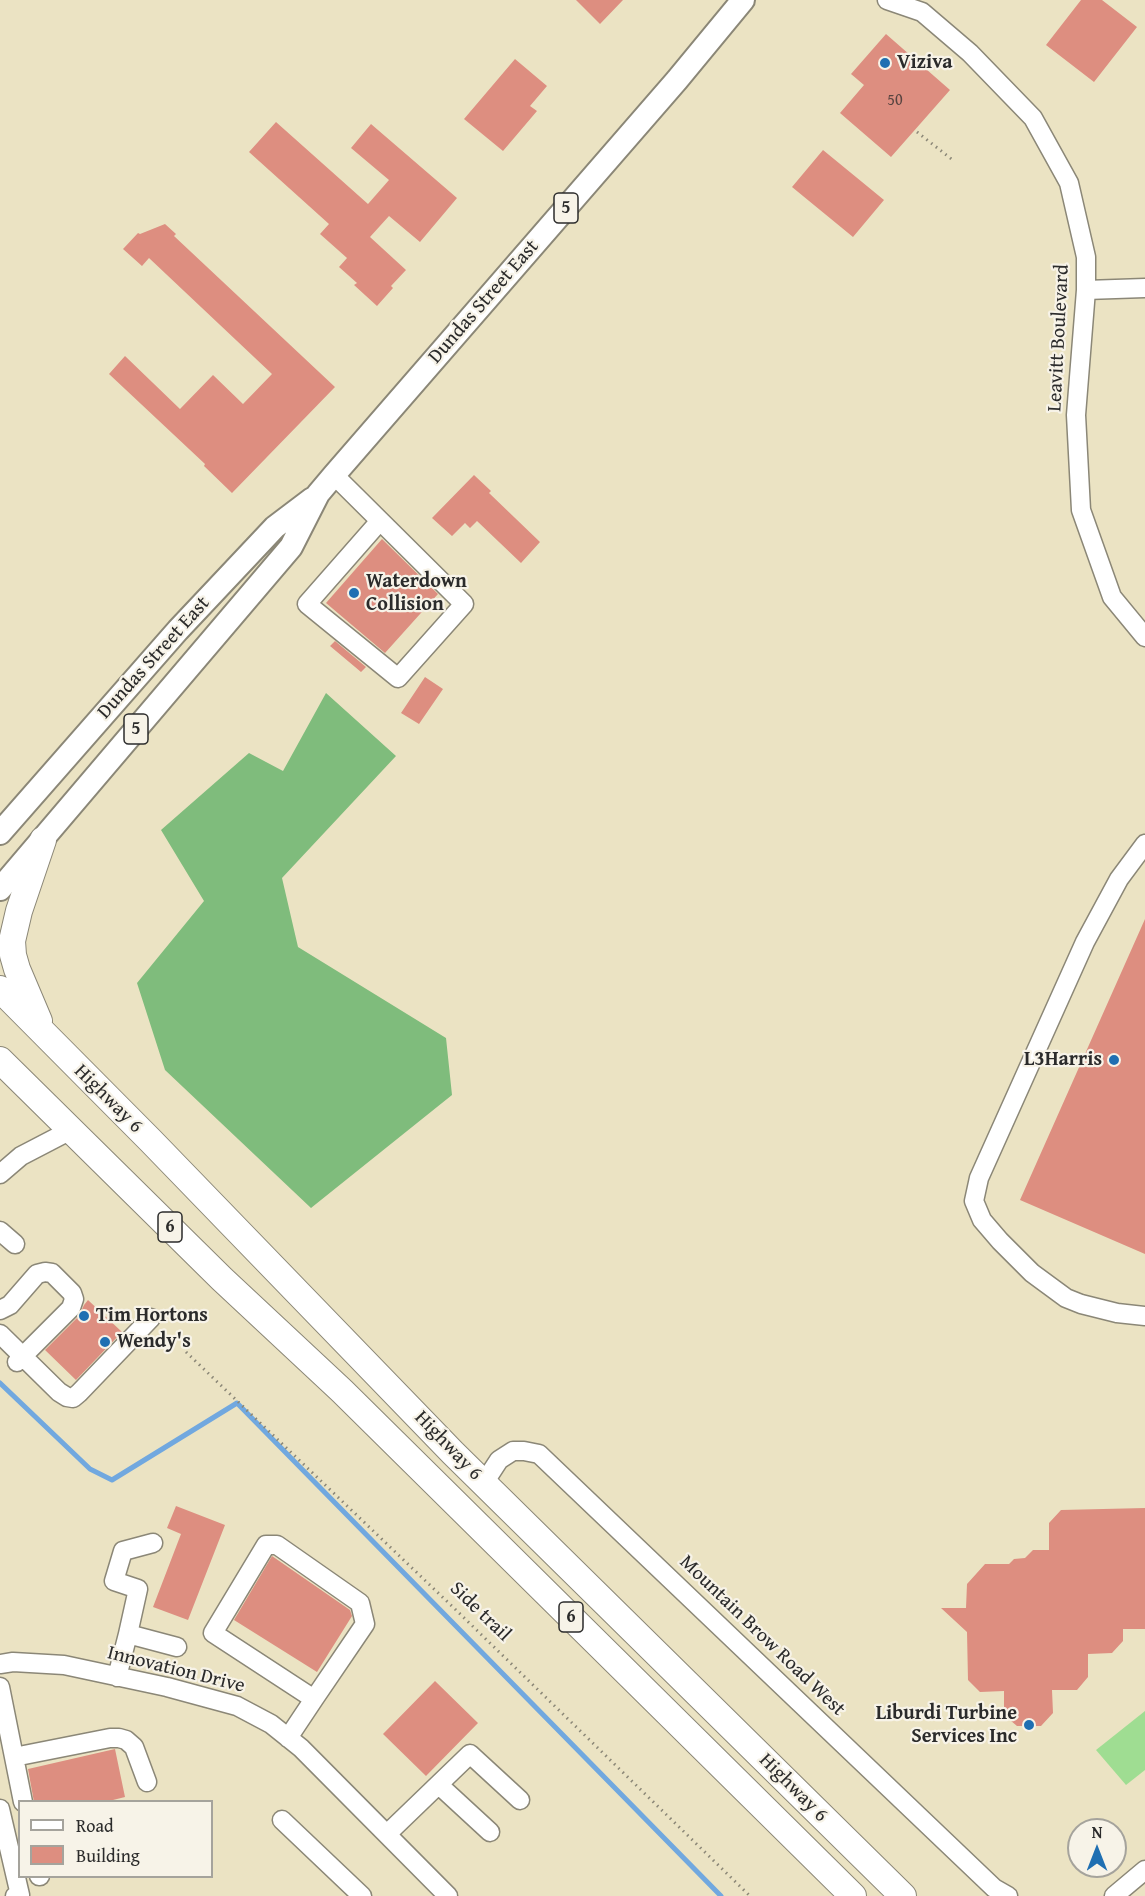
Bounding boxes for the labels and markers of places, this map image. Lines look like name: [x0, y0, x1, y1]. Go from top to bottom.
place label: Viziva: [897, 51, 952, 75]
marker: Viziva: [878, 56, 892, 70]
place label: Waterdown Collision: [366, 570, 467, 617]
marker: Waterdown Collision: [347, 586, 361, 600]
place label: L3Harris: [1024, 1048, 1102, 1072]
marker: L3Harris: [1107, 1053, 1121, 1067]
place label: Tim Hortons: [96, 1304, 208, 1328]
marker: Tim Hortons: [77, 1309, 91, 1323]
place label: Wendy's: [117, 1330, 191, 1354]
marker: Wendy's: [98, 1335, 112, 1349]
place label: Liburdi Turbine Services Inc: [876, 1702, 1017, 1749]
marker: Liburdi Turbine Services Inc: [1022, 1718, 1036, 1732]

